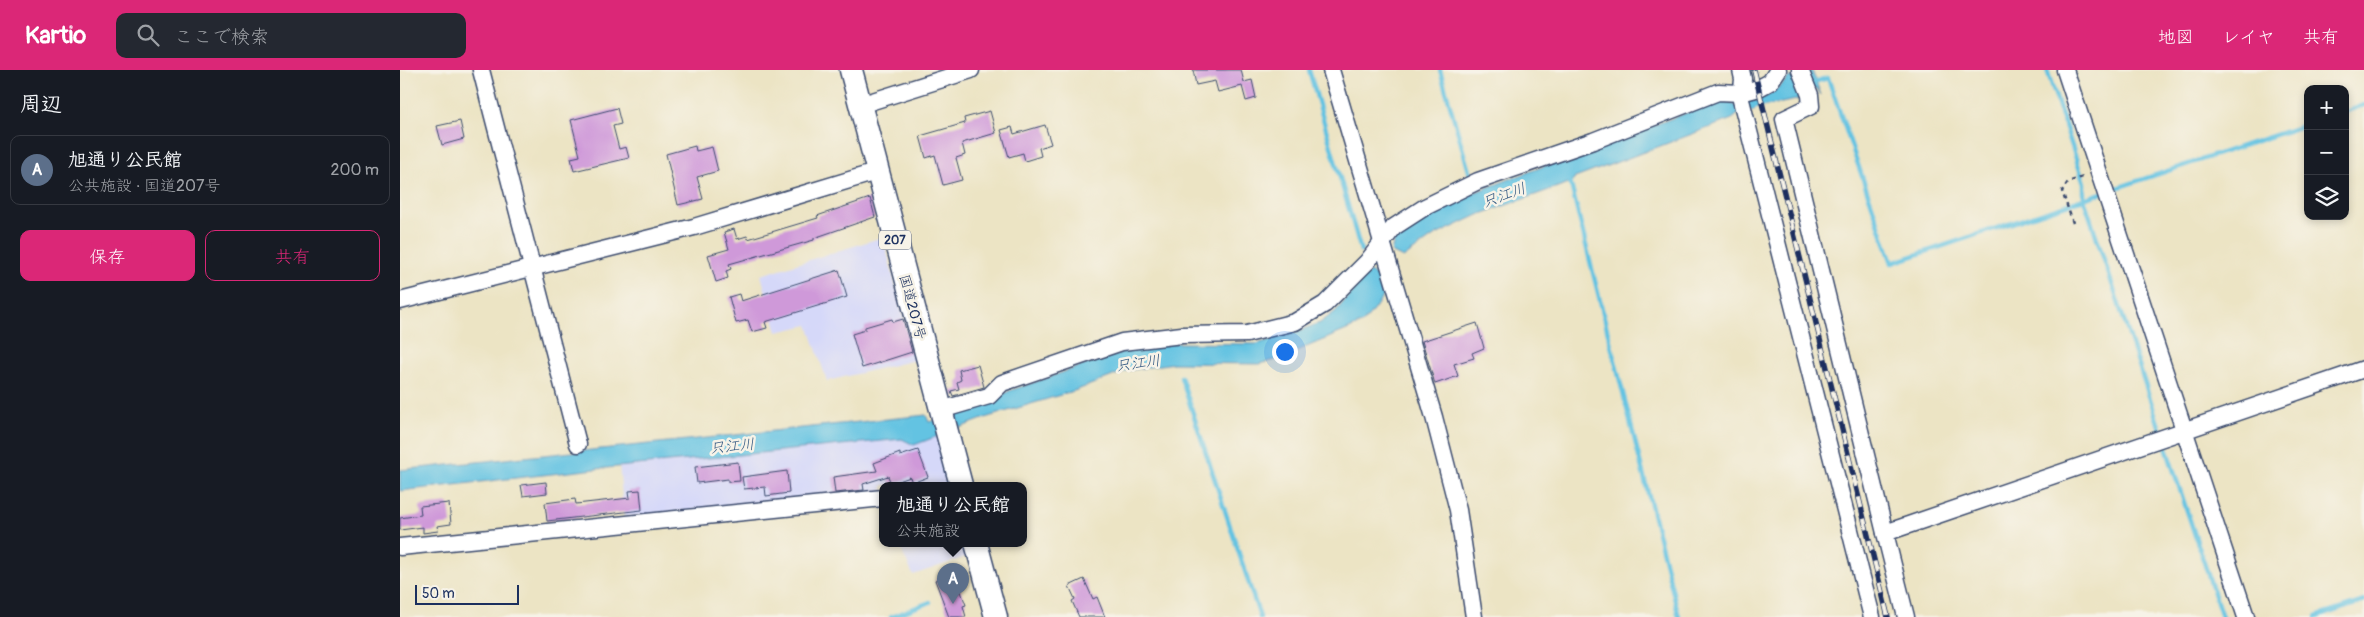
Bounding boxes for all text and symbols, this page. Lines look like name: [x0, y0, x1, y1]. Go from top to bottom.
search box: [116, 13, 466, 58]
text: Kartio: [25, 21, 86, 50]
icon: search: [134, 21, 162, 49]
text: ここで検索: [174, 25, 269, 49]
text: 地図: [2158, 26, 2194, 49]
text: レイヤ: [2222, 26, 2275, 49]
text: 共有: [2303, 26, 2339, 49]
map controls: [2304, 85, 2349, 220]
button: +: [2304, 85, 2349, 130]
text: 周辺: [20, 91, 62, 118]
button: −: [2304, 130, 2349, 175]
text: 旭通り公民館: [68, 148, 182, 172]
text: A: [32, 160, 42, 180]
text: 200 m: [331, 160, 379, 180]
button: layers: [2304, 175, 2349, 220]
text: 公共施設 · 国道207号: [68, 176, 220, 196]
water label: 只江川: [1480, 179, 1529, 212]
button: 保存: [20, 230, 195, 281]
button: 共有: [205, 230, 380, 281]
road number: 207: [879, 230, 911, 250]
street label: 国道207号: [896, 273, 929, 342]
your location: [1272, 339, 1298, 365]
water label: 只江川: [1114, 351, 1162, 376]
water label: 只江川: [709, 435, 755, 458]
popup: [879, 482, 1027, 547]
text: 旭通り公民館: [896, 493, 1010, 517]
text: 公共施設: [896, 521, 960, 541]
pin: A: [937, 563, 969, 604]
scale bar: [415, 582, 519, 605]
text: 50 m: [422, 585, 455, 602]

